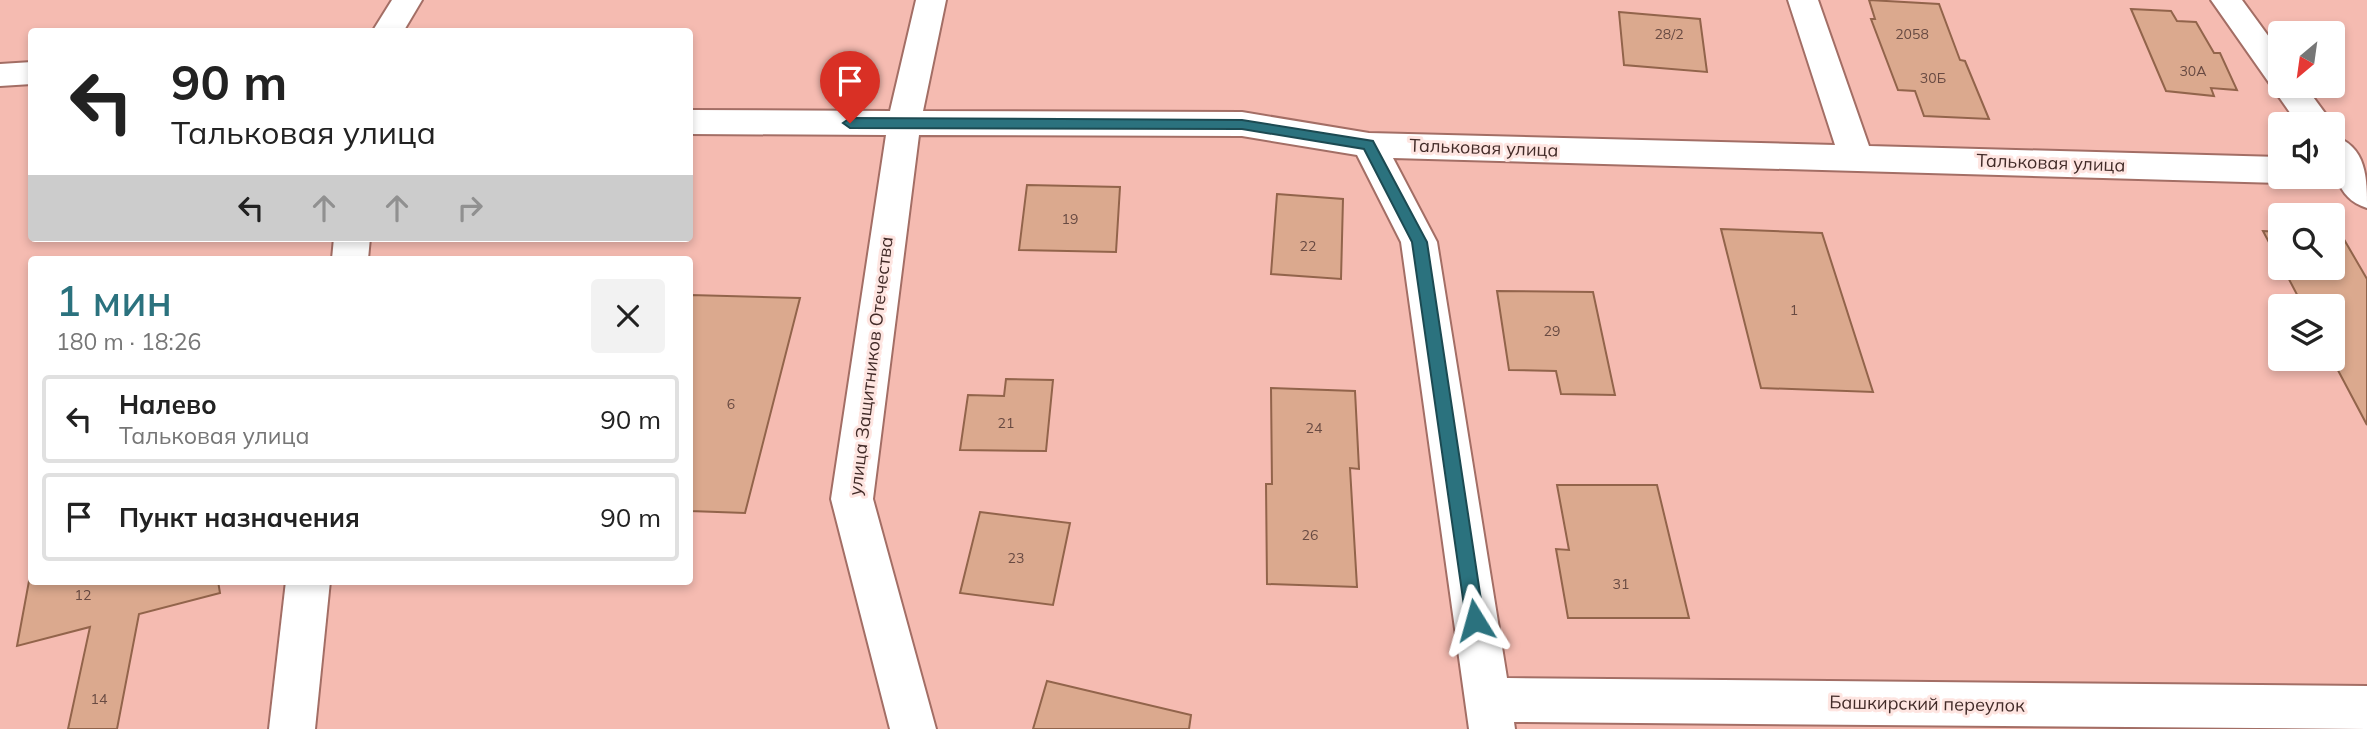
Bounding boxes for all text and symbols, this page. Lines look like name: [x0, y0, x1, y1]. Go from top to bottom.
north arrow: [2268, 21, 2345, 98]
map controls: [2268, 21, 2345, 371]
house number: 28/2: [1654, 25, 1684, 43]
house number: 2058: [1895, 25, 1929, 43]
text: 90 m: [171, 51, 287, 112]
pin: [820, 51, 880, 123]
icon: left: [56, 56, 147, 147]
icon: arrive: [831, 62, 869, 100]
house number: 30А: [2179, 62, 2207, 80]
house number: 30Б: [1920, 69, 1946, 87]
text: Тальковая улица: [171, 112, 436, 152]
button: sound: [2268, 112, 2345, 189]
street label: Тальковая улица: [1409, 133, 1559, 162]
street label: Тальковая улица: [1976, 148, 2126, 177]
icon: left: [232, 189, 270, 227]
icon: ahead: [305, 189, 343, 227]
icon: ahead: [378, 189, 416, 227]
icon: right: [451, 189, 489, 227]
button: search: [2268, 203, 2345, 280]
house number: 19: [1062, 210, 1078, 228]
street label: улица Защитников Отечества: [843, 235, 898, 497]
house number: 22: [1300, 237, 1316, 255]
text: 1 мин: [56, 274, 172, 327]
button: close: [591, 279, 665, 353]
button: layers: [2268, 294, 2345, 371]
house number: 1: [1790, 301, 1798, 319]
house number: 29: [1544, 322, 1560, 340]
text: 180 m · 18:26: [56, 327, 201, 356]
text: Налево: [119, 388, 217, 421]
house number: 6: [727, 395, 735, 413]
icon: left: [60, 400, 98, 438]
text: 90 m: [600, 403, 661, 436]
house number: 21: [998, 414, 1014, 432]
house number: 24: [1306, 419, 1323, 437]
text: Тальковая улица: [119, 421, 310, 450]
icon: arrive: [60, 498, 98, 536]
text: Пункт назначения: [119, 501, 360, 534]
text: 90 m: [600, 501, 661, 534]
house number: 26: [1302, 526, 1318, 544]
house number: 23: [1008, 549, 1024, 567]
house number: 31: [1613, 575, 1629, 593]
position arrow: [1438, 583, 1512, 657]
house number: 12: [75, 586, 91, 604]
house number: 14: [91, 690, 108, 708]
street label: Башкирский переулок: [1829, 690, 2025, 717]

